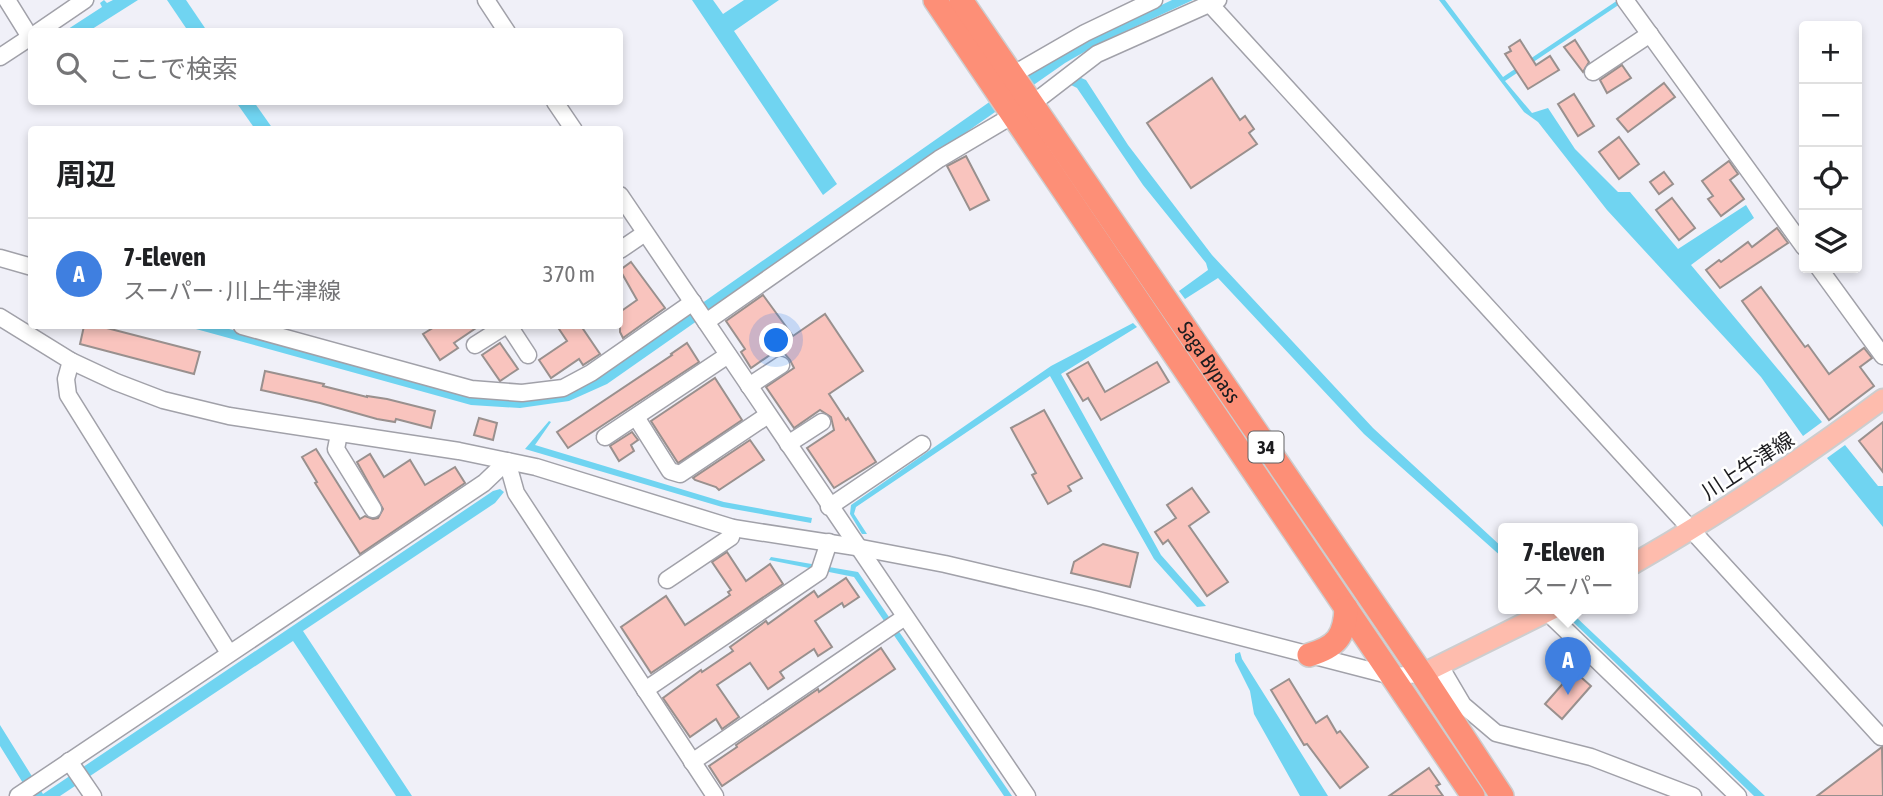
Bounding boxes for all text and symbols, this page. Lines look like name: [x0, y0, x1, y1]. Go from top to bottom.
map controls: [1799, 21, 1862, 273]
button: +: [1799, 21, 1862, 84]
search box: [28, 28, 623, 105]
icon: search: [52, 48, 90, 86]
text: ここで検索: [108, 54, 238, 84]
button: −: [1799, 84, 1862, 147]
button: locate: [1799, 147, 1862, 210]
text: 周辺: [56, 157, 116, 191]
button: layers: [1799, 210, 1862, 273]
text: 7-Eleven: [123, 242, 206, 272]
text: A: [73, 261, 85, 287]
text: 370 m: [543, 261, 595, 287]
text: スーパー · 川上牛津線: [123, 278, 341, 304]
street label: Saga Bypass: [1173, 317, 1246, 407]
your location: [759, 323, 793, 357]
street label: 川上牛津線: [1697, 427, 1798, 504]
road number: 34: [1248, 432, 1284, 462]
popup: [1498, 523, 1638, 614]
text: 7-Eleven: [1522, 537, 1605, 567]
text: スーパー: [1522, 573, 1614, 599]
pin: A: [1545, 637, 1591, 695]

